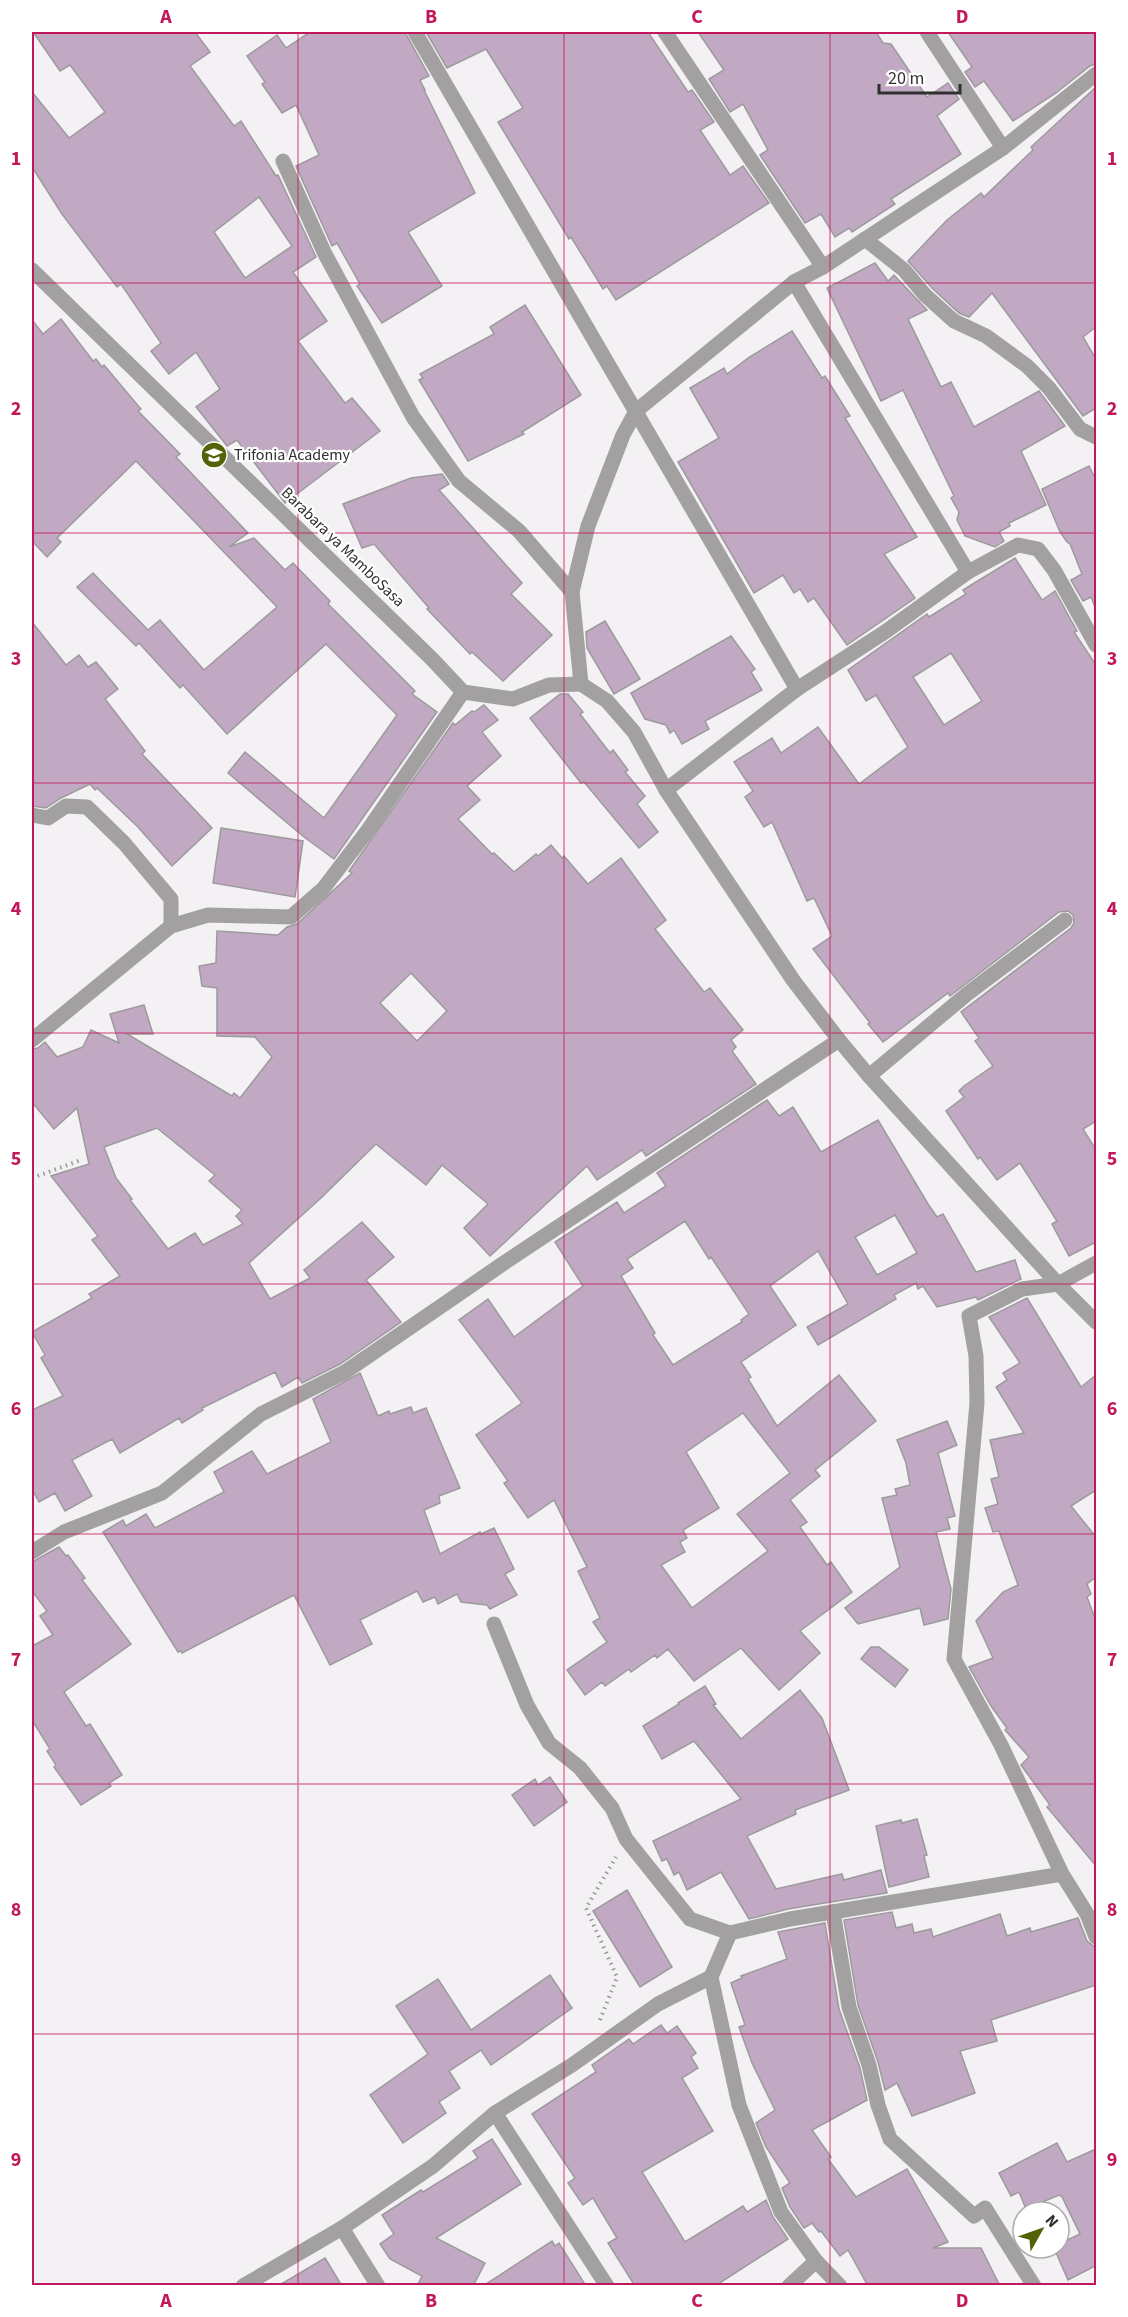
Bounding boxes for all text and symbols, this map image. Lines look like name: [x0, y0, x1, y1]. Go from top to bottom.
text: A: [159, 3, 172, 31]
text: B: [425, 3, 437, 31]
text: C: [691, 3, 703, 31]
text: D: [956, 3, 968, 31]
scale bar: [879, 57, 960, 95]
text: 20 m: [888, 66, 924, 91]
text: 1: [11, 145, 21, 173]
text: 1: [1107, 145, 1117, 173]
text: 2: [11, 395, 21, 423]
text: 2: [1107, 395, 1117, 423]
school or university icon: Trifonia Academy: [199, 440, 229, 470]
place label: Trifonia Academy: [234, 444, 350, 466]
street label: Barabara ya MamboSasa: [276, 482, 410, 612]
text: 3: [11, 645, 21, 673]
text: 3: [1107, 645, 1117, 673]
text: 4: [11, 895, 22, 923]
text: 4: [1107, 895, 1118, 923]
text: 5: [11, 1145, 21, 1173]
text: 5: [1107, 1145, 1117, 1173]
text: 6: [11, 1395, 21, 1423]
text: 6: [1107, 1395, 1117, 1423]
text: 7: [11, 1646, 21, 1674]
text: 7: [1107, 1646, 1117, 1674]
text: 8: [11, 1896, 21, 1924]
text: 8: [1107, 1896, 1117, 1924]
text: 9: [11, 2146, 21, 2174]
text: 9: [1107, 2146, 1117, 2174]
north arrow: [1011, 2200, 1071, 2260]
text: N: [1040, 2210, 1064, 2232]
text: A: [159, 2287, 172, 2315]
text: B: [425, 2287, 437, 2315]
text: C: [691, 2287, 703, 2315]
text: D: [956, 2287, 968, 2315]

